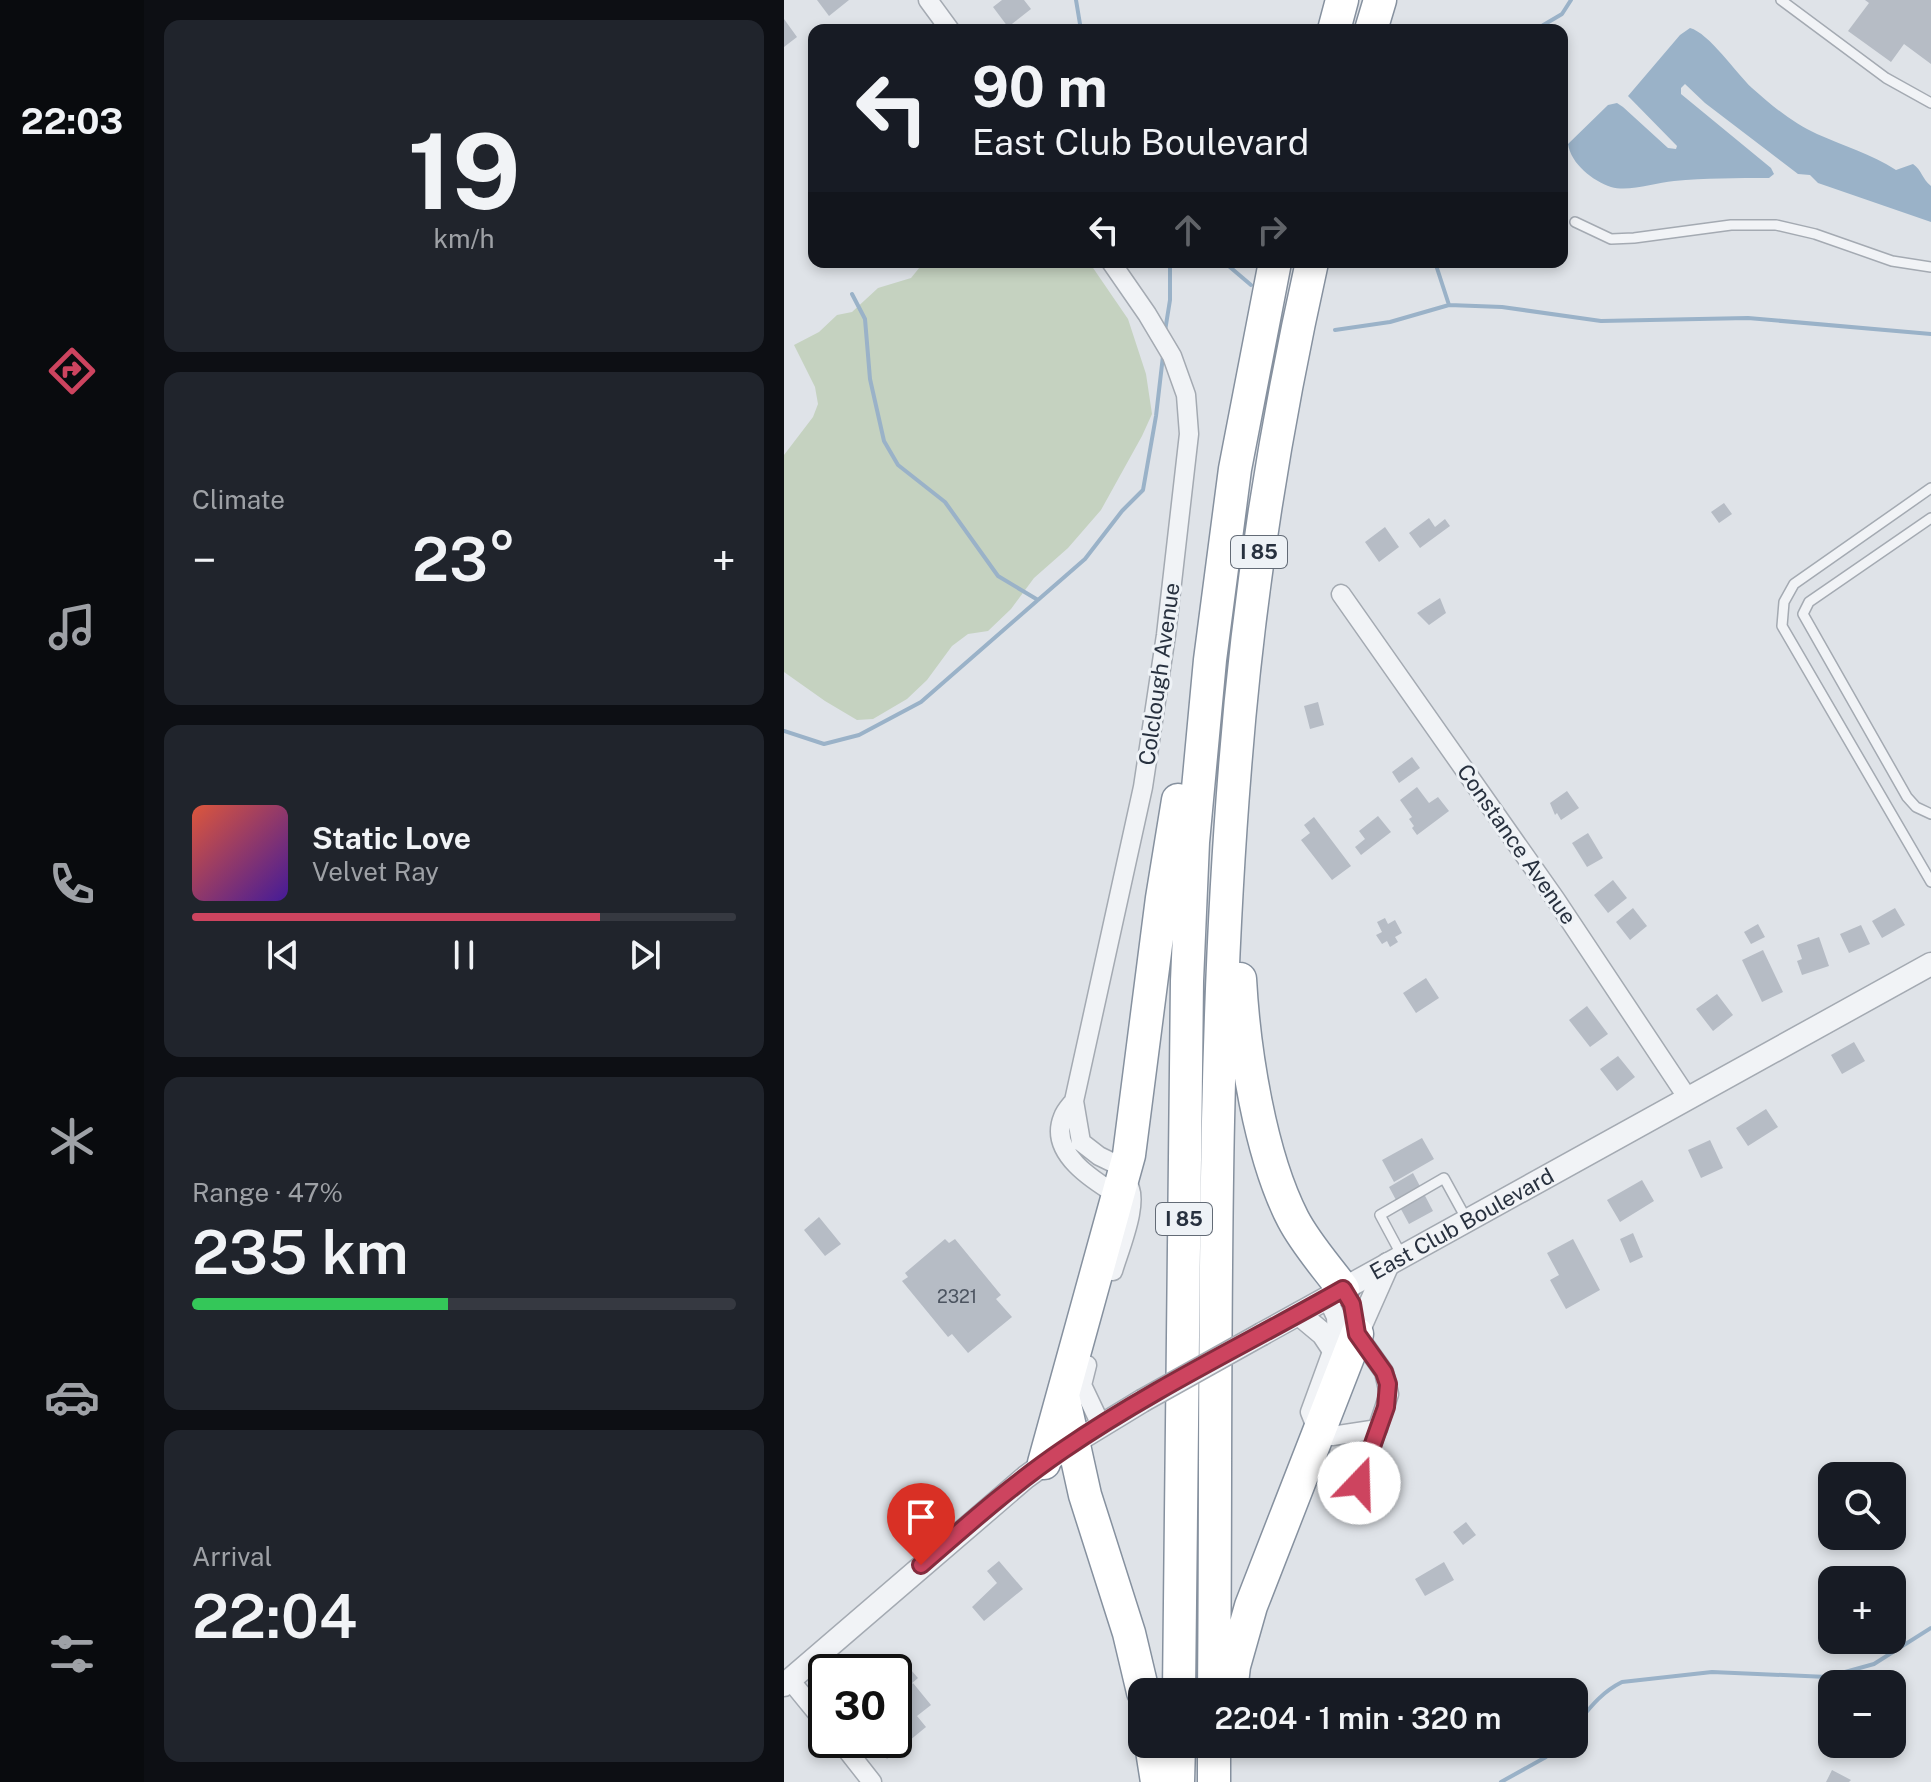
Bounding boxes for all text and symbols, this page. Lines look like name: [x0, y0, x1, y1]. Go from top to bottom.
text: 90 m: [972, 54, 1108, 120]
icon: left: [840, 56, 944, 160]
text: 22:03: [21, 100, 123, 142]
text: 19: [407, 110, 521, 232]
text: East Club Boulevard: [972, 121, 1309, 163]
icon: left: [1082, 208, 1126, 252]
icon: ahead: [1166, 208, 1210, 252]
icon: right: [1250, 208, 1294, 252]
text: km/h: [433, 223, 495, 254]
icon: directions: [44, 343, 100, 399]
text: Climate: [192, 484, 285, 515]
text: 23°: [412, 524, 516, 595]
text: −: [192, 534, 216, 586]
text: +: [712, 534, 736, 586]
road number: I 85: [1231, 536, 1287, 568]
street label: Colclough Avenue: [1133, 581, 1185, 767]
icon: music: [44, 599, 100, 655]
street label: Constance Avenue: [1452, 759, 1582, 929]
text: Static Love: [312, 820, 471, 856]
icon: phone: [44, 856, 100, 912]
text: Velvet Ray: [312, 856, 439, 887]
icon: previous: [261, 933, 305, 977]
icon: pause: [442, 933, 486, 977]
icon: next: [623, 933, 667, 977]
icon: climate: [44, 1113, 100, 1169]
street label: East Club Boulevard: [1365, 1162, 1558, 1285]
text: Range · 47%: [192, 1177, 343, 1208]
road number: I 85: [1156, 1203, 1212, 1235]
text: 235 km: [192, 1217, 409, 1288]
house number: 2321: [937, 1286, 977, 1307]
icon: car: [44, 1369, 100, 1425]
position arrow: [1317, 1441, 1401, 1525]
map controls: [1818, 1462, 1906, 1758]
button: search: [1818, 1462, 1906, 1550]
pin: [887, 1483, 955, 1565]
icon: arrive: [899, 1495, 943, 1539]
text: Arrival: [192, 1541, 272, 1572]
button: +: [1818, 1566, 1906, 1654]
text: 22:04: [192, 1581, 357, 1652]
icon: filters: [44, 1626, 100, 1682]
speed limit sign: 30: [808, 1654, 912, 1758]
button: −: [1818, 1670, 1906, 1758]
text: 22:04 · 1 min · 320 m: [1215, 1700, 1501, 1736]

